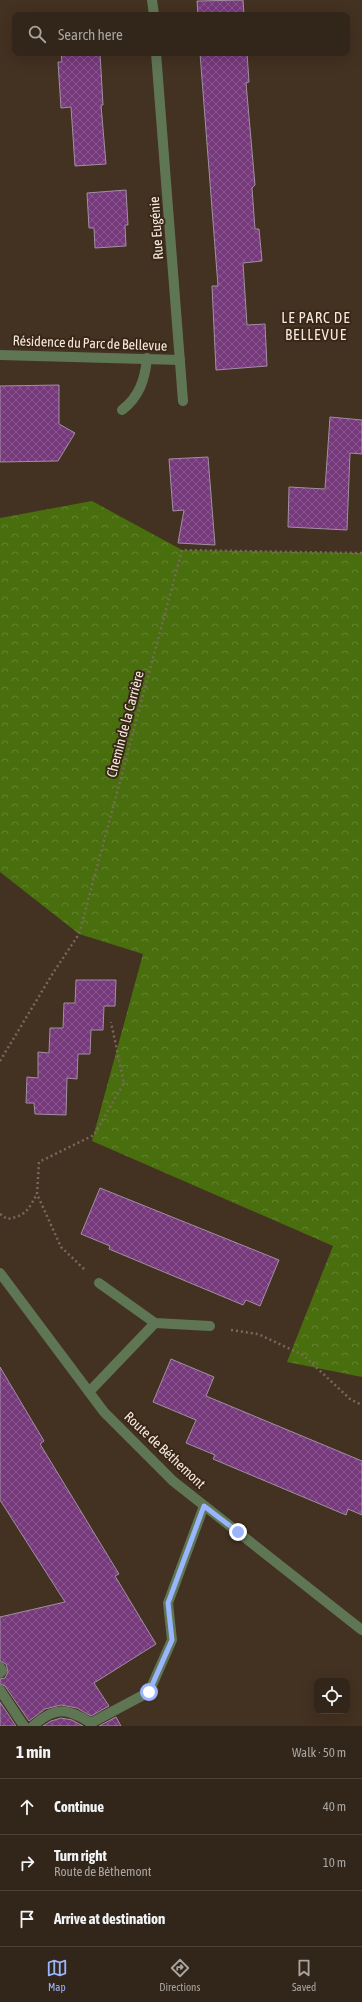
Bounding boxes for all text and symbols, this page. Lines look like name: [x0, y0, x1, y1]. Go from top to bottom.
search box: [12, 12, 350, 56]
icon: search: [26, 23, 48, 45]
text: Search here: [58, 26, 123, 43]
street label: Rue Eugénie: [146, 196, 166, 260]
district label: LE PARC DE BELLEVUE: [281, 309, 351, 343]
street label: Résidence du Parc de Bellevue: [12, 332, 168, 354]
street label: Chemin de la Carrière: [103, 669, 147, 779]
street label: Route de Béthemont: [121, 1408, 209, 1492]
route end: [229, 1523, 247, 1541]
map controls: [314, 1678, 350, 1714]
button: locate: [314, 1678, 350, 1714]
route start: [140, 1683, 158, 1701]
text: 1 min: [16, 1742, 51, 1762]
text: Walk · 50 m: [292, 1745, 346, 1760]
icon: ahead: [16, 1796, 38, 1818]
text: Continue: [54, 1798, 104, 1815]
text: 40 m: [323, 1799, 346, 1814]
text: Turn right: [54, 1847, 107, 1864]
icon: right: [16, 1852, 38, 1874]
text: 10 m: [323, 1855, 346, 1870]
text: Route de Béthemont: [54, 1864, 152, 1879]
icon: arrive: [16, 1908, 38, 1930]
text: Arrive at destination: [54, 1910, 165, 1927]
tab: Map: [46, 1957, 68, 1993]
tab: Directions: [159, 1957, 200, 1993]
tab: Saved: [292, 1957, 316, 1993]

